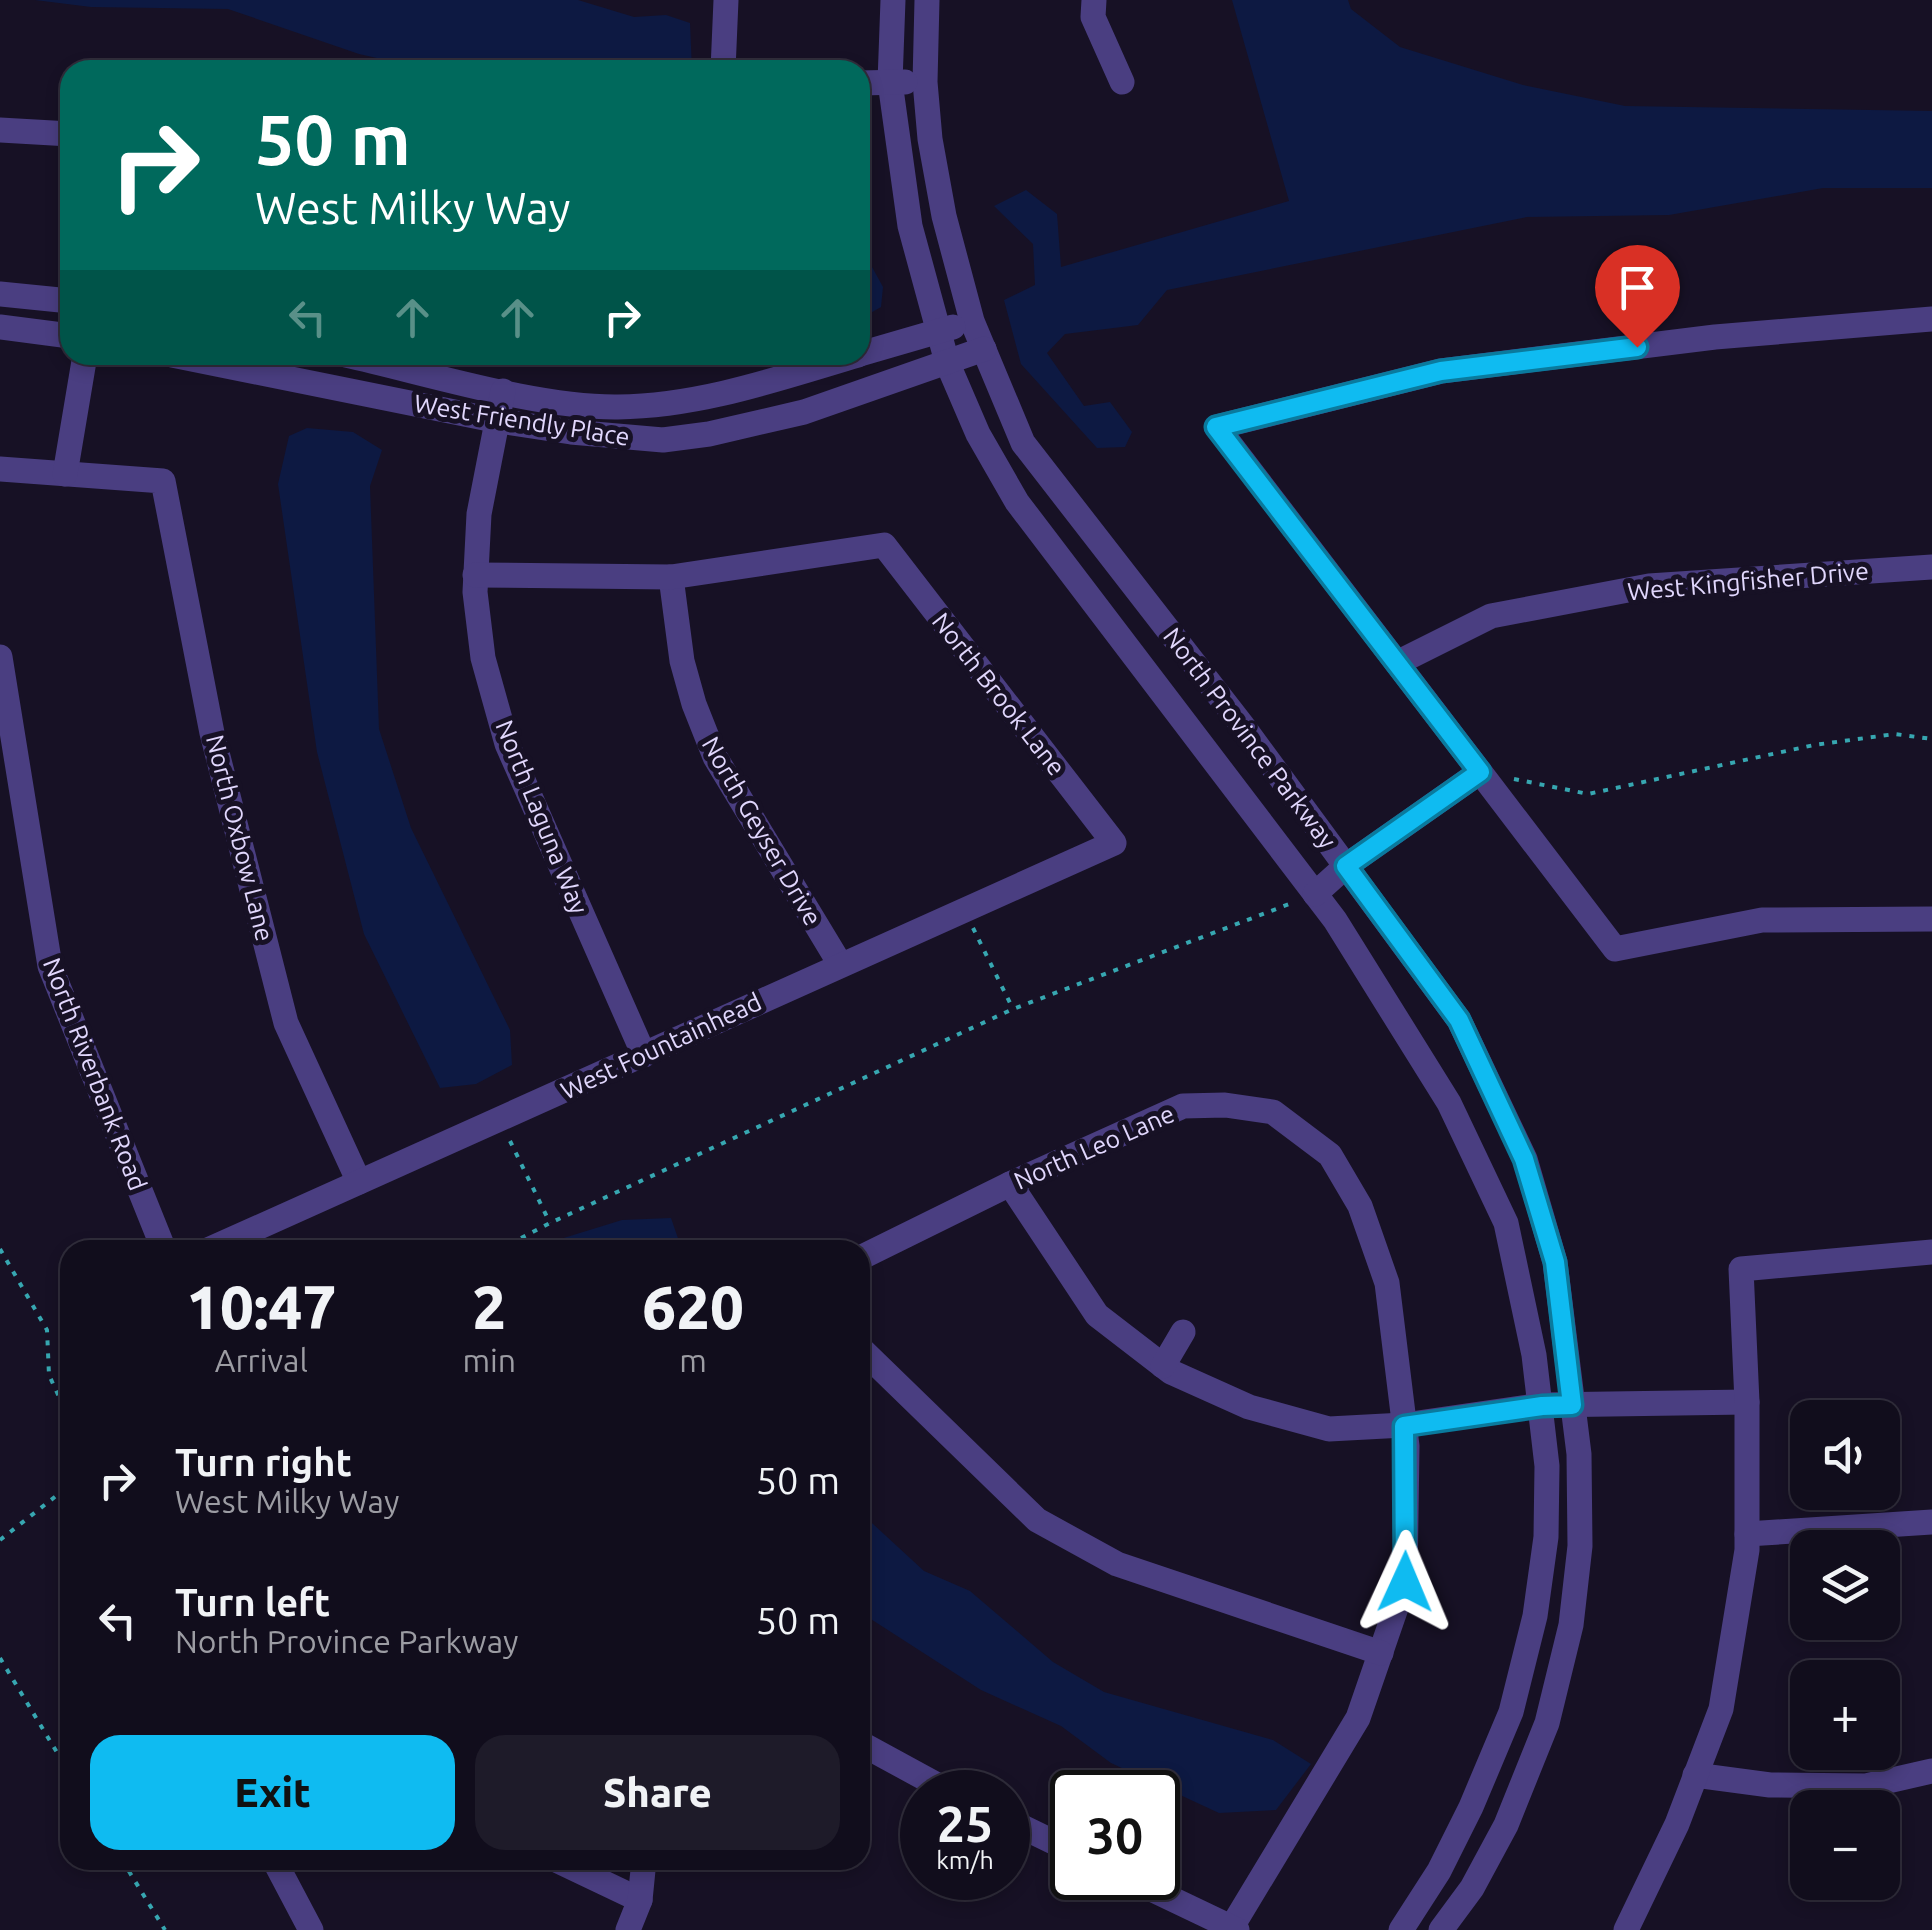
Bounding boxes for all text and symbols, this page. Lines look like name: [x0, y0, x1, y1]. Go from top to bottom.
icon: right: [90, 100, 220, 230]
text: 50 m: [255, 100, 411, 178]
text: West Milky Way: [255, 182, 570, 233]
pin: [1595, 245, 1680, 348]
icon: arrive: [1610, 260, 1665, 315]
icon: left: [280, 290, 335, 345]
icon: ahead: [385, 290, 440, 345]
icon: ahead: [490, 290, 545, 345]
icon: right: [595, 290, 650, 345]
street label: West Friendly Place: [412, 389, 632, 451]
street label: West Kingfisher Drive: [1626, 556, 1870, 606]
street label: North Brook Lane: [927, 607, 1071, 781]
street label: North Province Parkway: [1158, 622, 1342, 854]
street label: North Laguna Way: [490, 716, 594, 918]
street label: North Oxbow Lane: [201, 732, 279, 944]
street label: North Geyser Drive: [697, 732, 827, 930]
street label: North Riverbank Road: [38, 954, 152, 1194]
street label: West Fountainhead: [556, 987, 766, 1105]
street label: North Leo Lane: [1010, 1099, 1178, 1195]
text: 10:47: [186, 1273, 336, 1340]
text: 2: [472, 1273, 506, 1340]
text: 620: [642, 1273, 744, 1340]
text: Arrival: [215, 1342, 308, 1378]
text: min: [462, 1342, 516, 1378]
text: m: [679, 1342, 707, 1378]
map controls: [1790, 1400, 1900, 1900]
button: sound: [1790, 1400, 1900, 1510]
text: Turn right: [175, 1441, 352, 1483]
icon: right: [90, 1453, 145, 1508]
text: 50 m: [756, 1459, 840, 1501]
text: West Milky Way: [175, 1483, 399, 1519]
position arrow: [1353, 1530, 1457, 1634]
button: layers: [1790, 1530, 1900, 1640]
text: Turn left: [175, 1581, 330, 1623]
icon: left: [90, 1593, 145, 1648]
text: 50 m: [756, 1599, 840, 1641]
text: North Province Parkway: [175, 1623, 519, 1659]
button: +: [1790, 1660, 1900, 1770]
button: Exit: [90, 1735, 455, 1850]
button: Share: [475, 1735, 840, 1850]
speed limit sign: 30: [1050, 1770, 1180, 1900]
button: −: [1790, 1790, 1900, 1900]
text: 25: [937, 1795, 993, 1851]
text: km/h: [936, 1846, 994, 1874]

